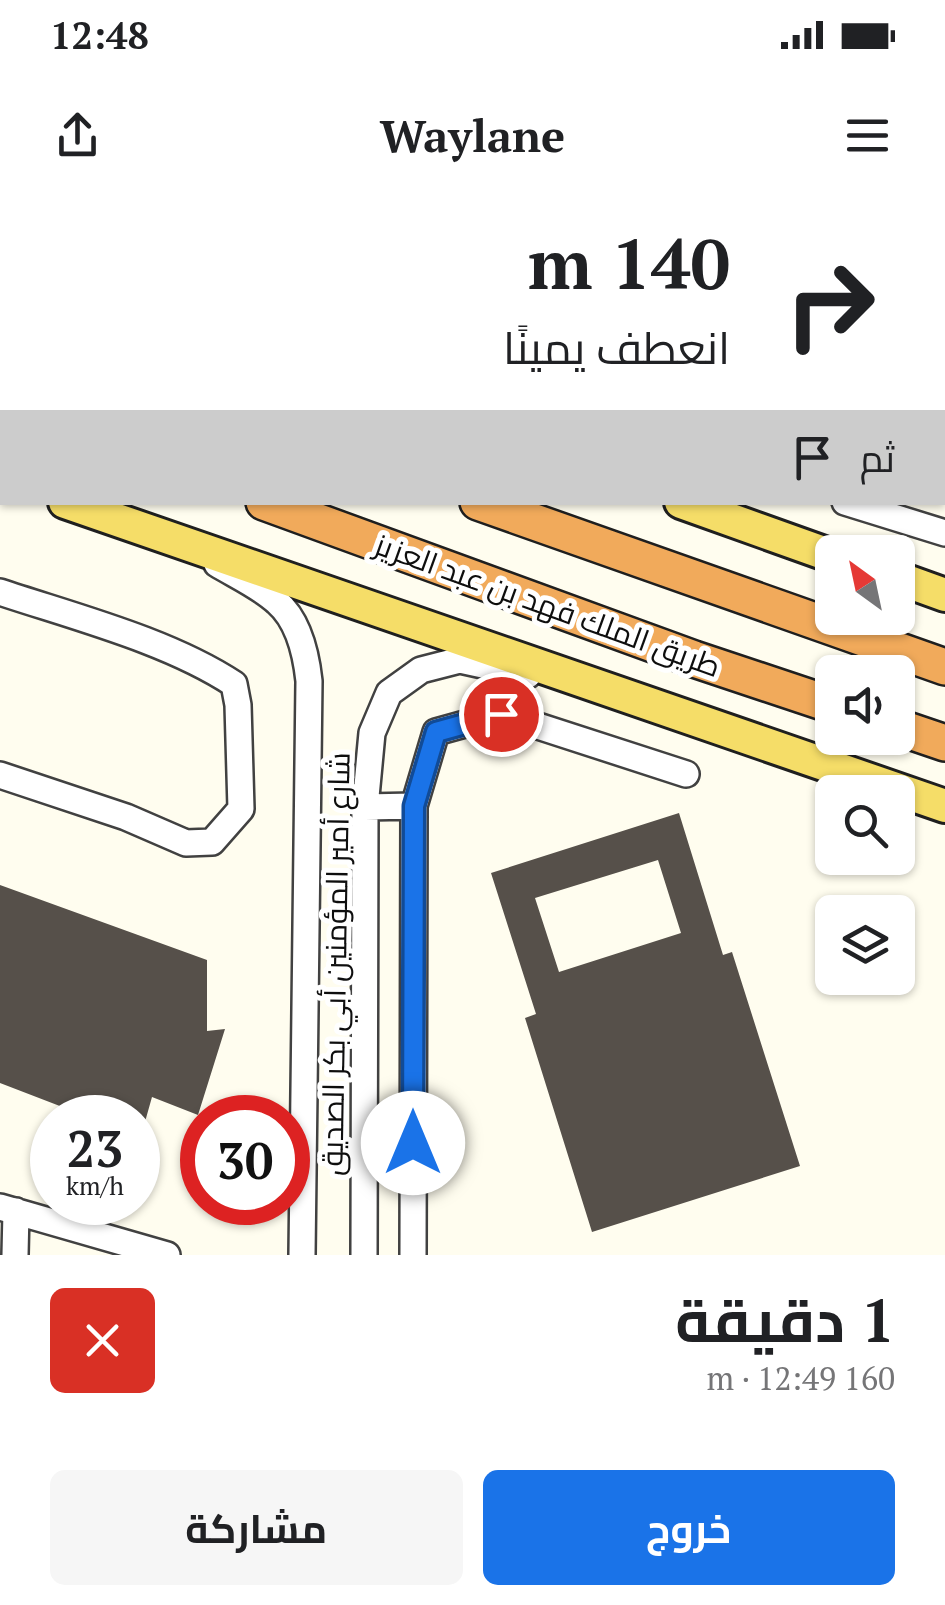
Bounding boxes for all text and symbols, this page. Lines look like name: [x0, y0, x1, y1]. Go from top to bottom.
text: 12:48: [50, 10, 149, 60]
text: Waylane: [380, 105, 565, 165]
icon: share: [50, 108, 105, 163]
icon: menu: [840, 108, 895, 163]
text: 140 m: [528, 216, 730, 309]
icon: right: [765, 240, 895, 370]
text: انعطف يمينًا: [503, 317, 730, 377]
icon: arrive: [785, 430, 840, 485]
text: ثم: [860, 433, 895, 483]
street label: طريق الملك فهد بن عبد العزيز: [368, 523, 726, 686]
north arrow: [815, 535, 915, 635]
map controls: [815, 535, 915, 995]
button: sound: [815, 655, 915, 755]
pin: [459, 672, 544, 757]
icon: arrive: [474, 687, 529, 742]
street label: شارع أمير المؤمنين أبي بكر الصديق: [311, 752, 363, 1176]
button: search: [815, 775, 915, 875]
button: layers: [815, 895, 915, 995]
position arrow: [361, 1091, 465, 1195]
speed limit sign: 30: [180, 1095, 310, 1225]
text: 23: [67, 1115, 123, 1181]
text: km/h: [66, 1169, 124, 1202]
text: 1 دقيقة: [675, 1280, 895, 1359]
button: close: [50, 1288, 155, 1393]
text: 160 m · 12:49: [707, 1357, 895, 1399]
button: مشاركة: [50, 1470, 463, 1585]
button: خروج: [483, 1470, 895, 1585]

